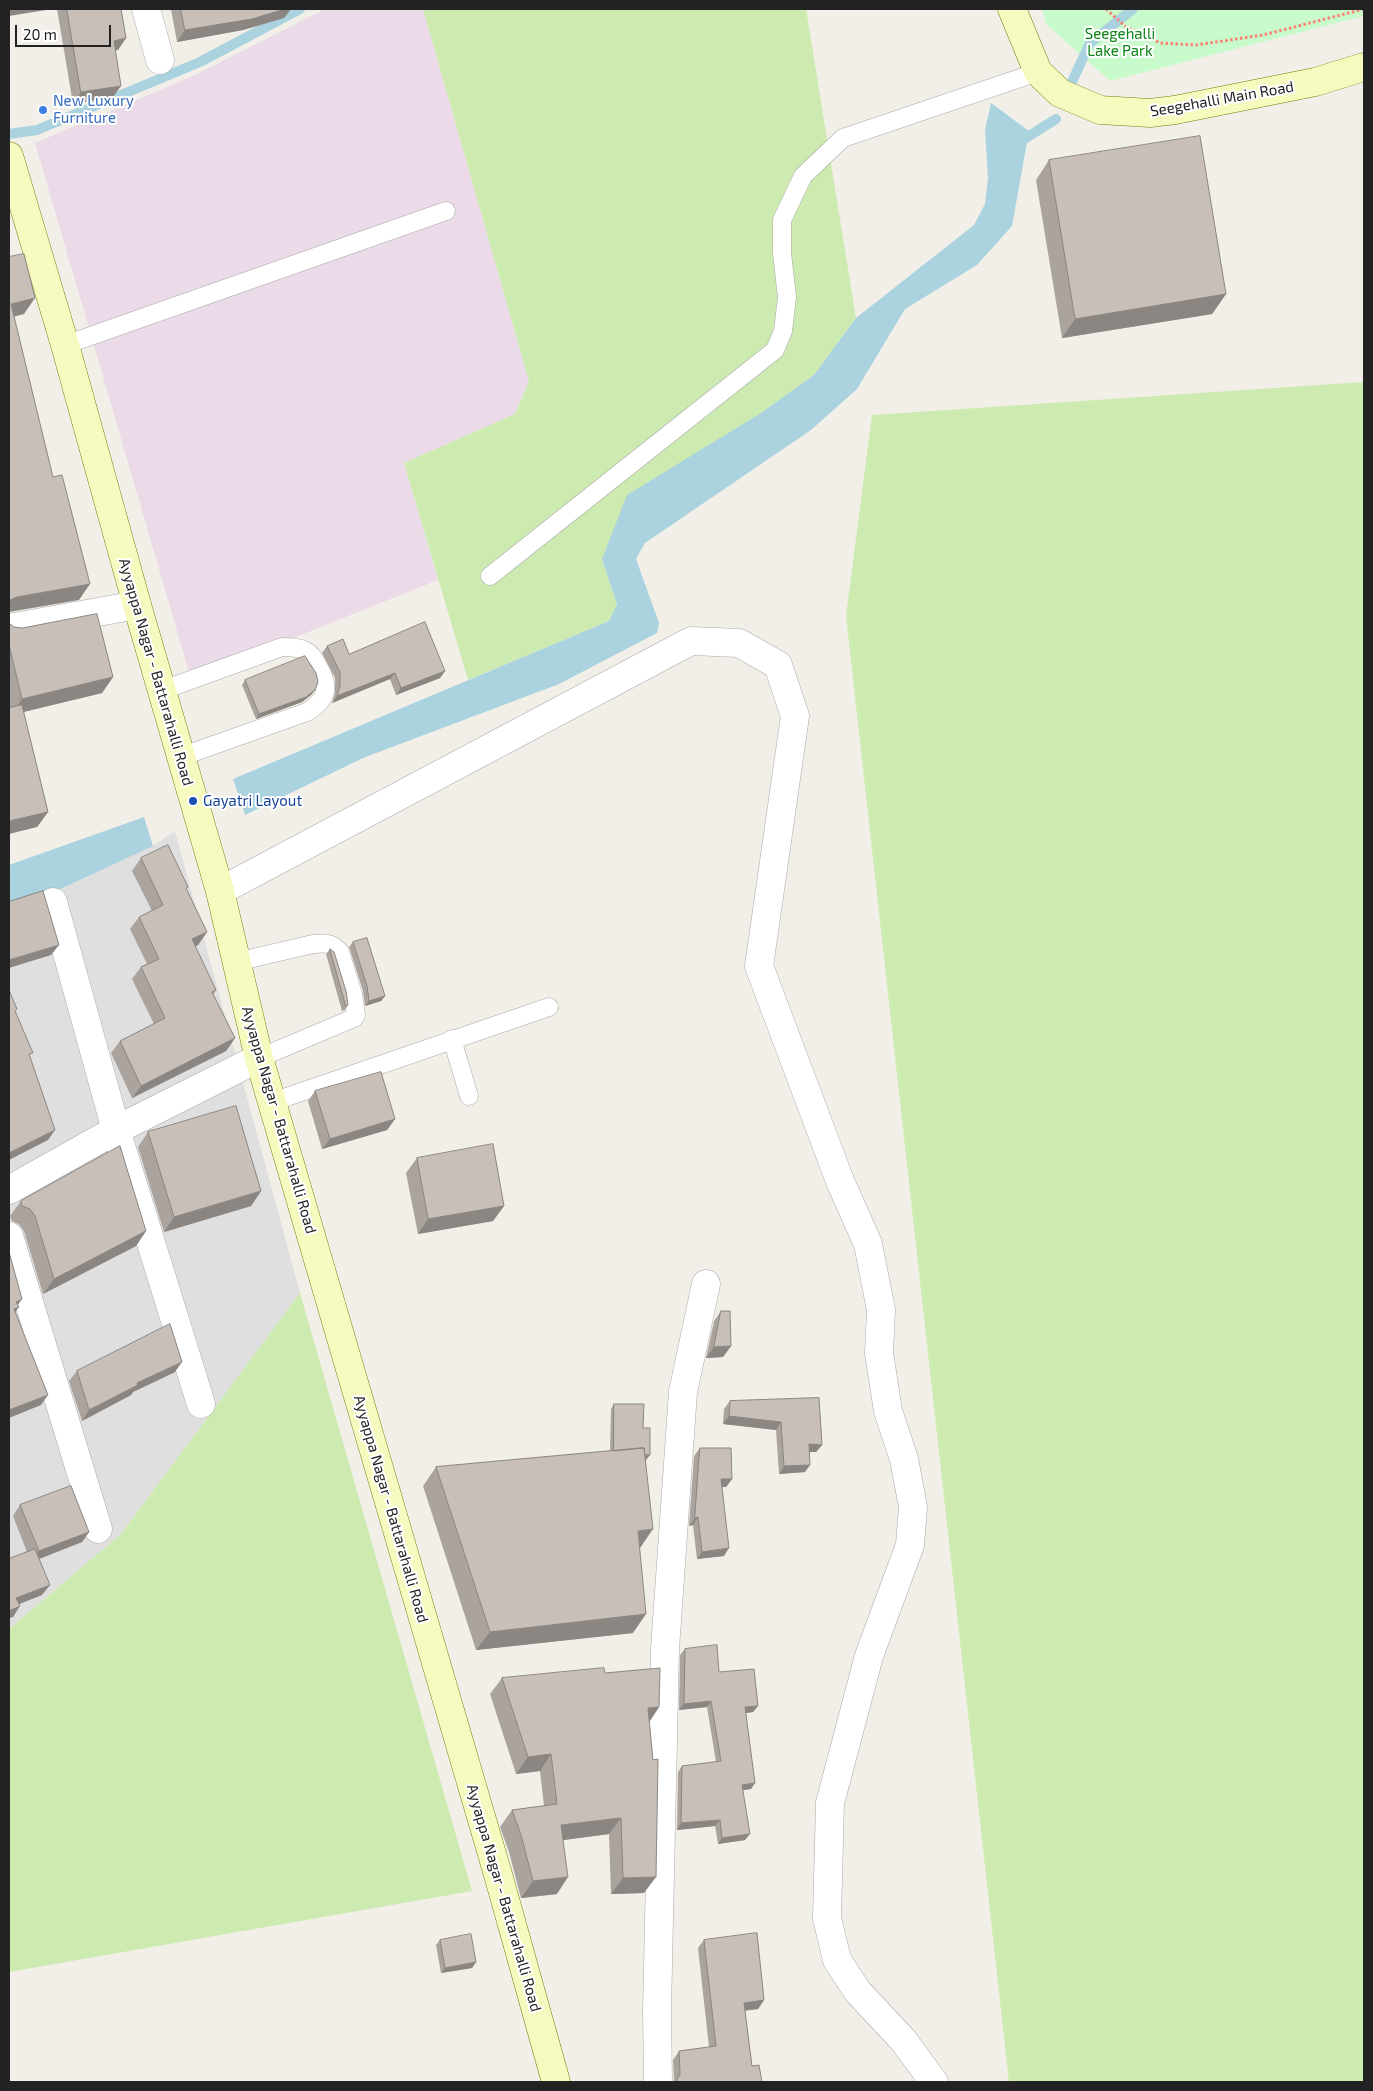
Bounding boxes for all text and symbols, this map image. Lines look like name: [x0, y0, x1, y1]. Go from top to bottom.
scale bar: [18, 15, 114, 47]
text: 20 m: [23, 25, 57, 43]
park label: Seegehalli Lake Park: [1085, 25, 1155, 60]
street label: Seegehalli Main Road: [1149, 78, 1295, 120]
place label: New Luxury Furniture: [53, 92, 134, 127]
marker: New Luxury Furniture: [37, 104, 49, 116]
street label: Ayyappa Nagar - Battarahalli Road: [115, 556, 197, 788]
place label: Gayatri Layout: [203, 792, 302, 810]
marker: Gayatri Layout: [187, 795, 199, 807]
street label: Ayyappa Nagar - Battarahalli Road: [238, 1004, 320, 1236]
street label: Ayyappa Nagar - Battarahalli Road: [350, 1393, 432, 1625]
street label: Ayyappa Nagar - Battarahalli Road: [463, 1782, 545, 2014]

